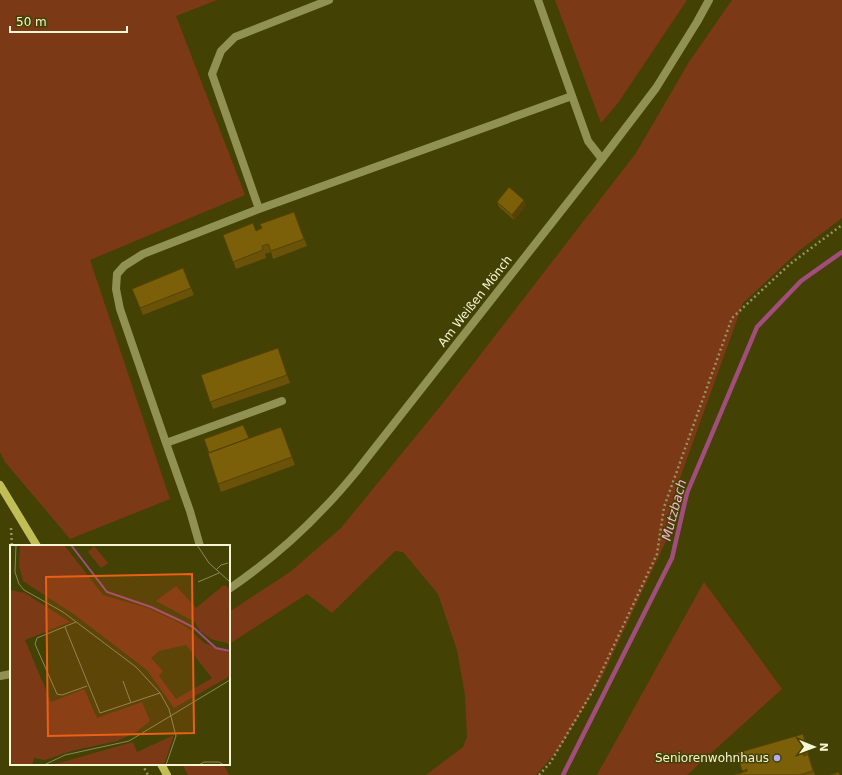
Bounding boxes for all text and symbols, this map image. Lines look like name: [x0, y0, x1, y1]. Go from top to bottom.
scale bar: [10, 8, 127, 34]
text: 50 m: [16, 15, 47, 29]
street label: Am Weißen Mönch: [435, 253, 515, 349]
water label: Mutzbach: [659, 478, 689, 542]
inset map: [10, 545, 230, 765]
north arrow: [794, 727, 834, 767]
text: N: [817, 742, 830, 752]
place label: Seniorenwohnhaus: [655, 751, 769, 765]
marker: Seniorenwohnhaus: [772, 753, 782, 763]

